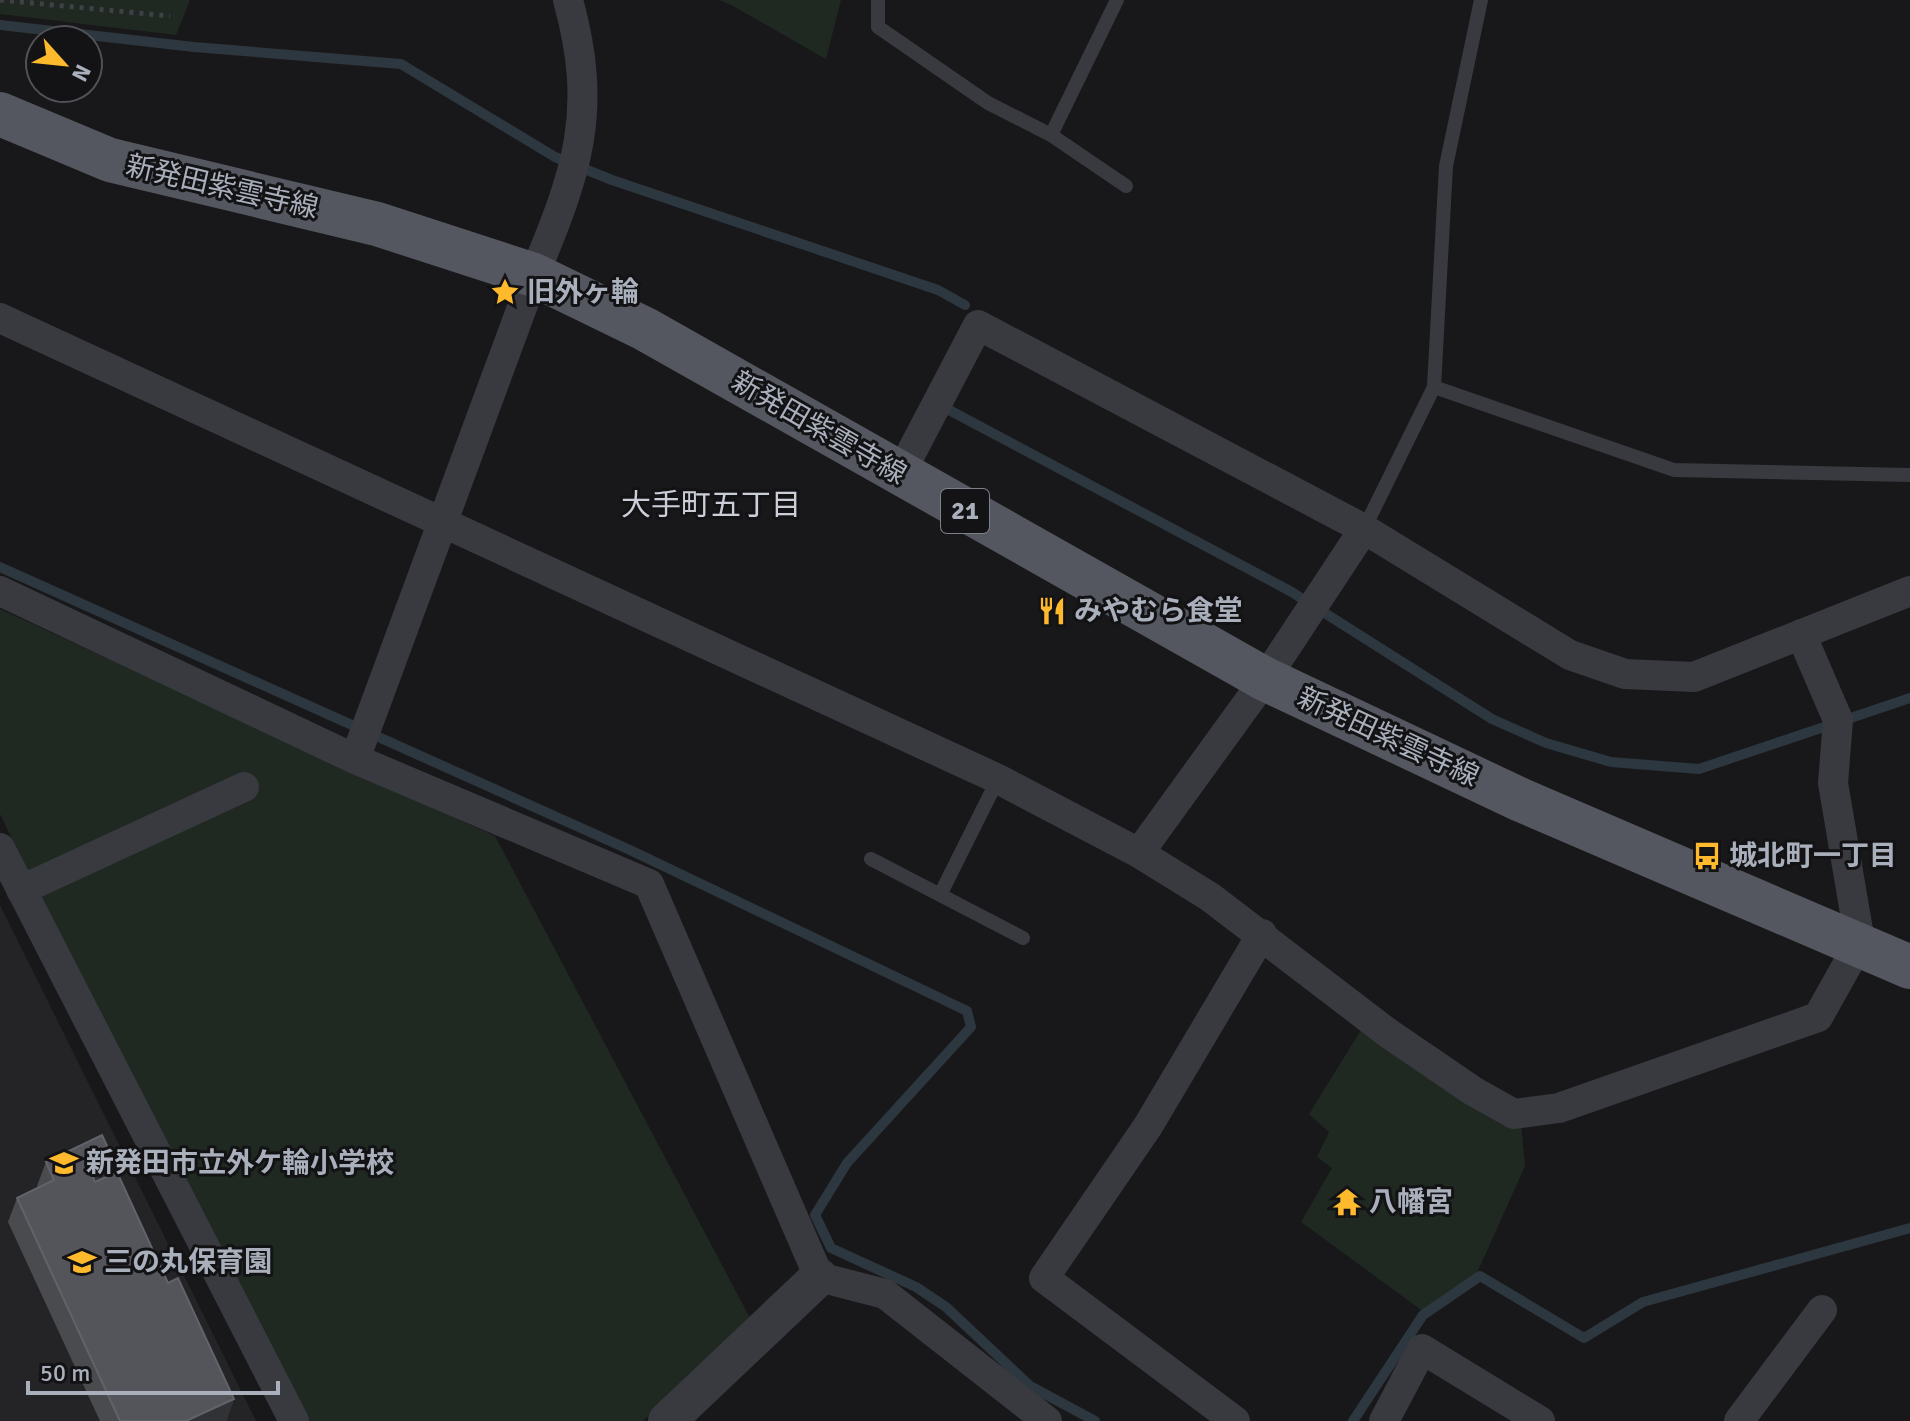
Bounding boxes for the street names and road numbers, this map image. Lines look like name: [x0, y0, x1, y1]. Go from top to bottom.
street label: 新発田紫雲寺線: [123, 148, 321, 226]
street label: 新発田紫雲寺線: [726, 364, 912, 492]
road number: 21: [941, 489, 989, 533]
street label: 新発田紫雲寺線: [1292, 680, 1484, 794]

